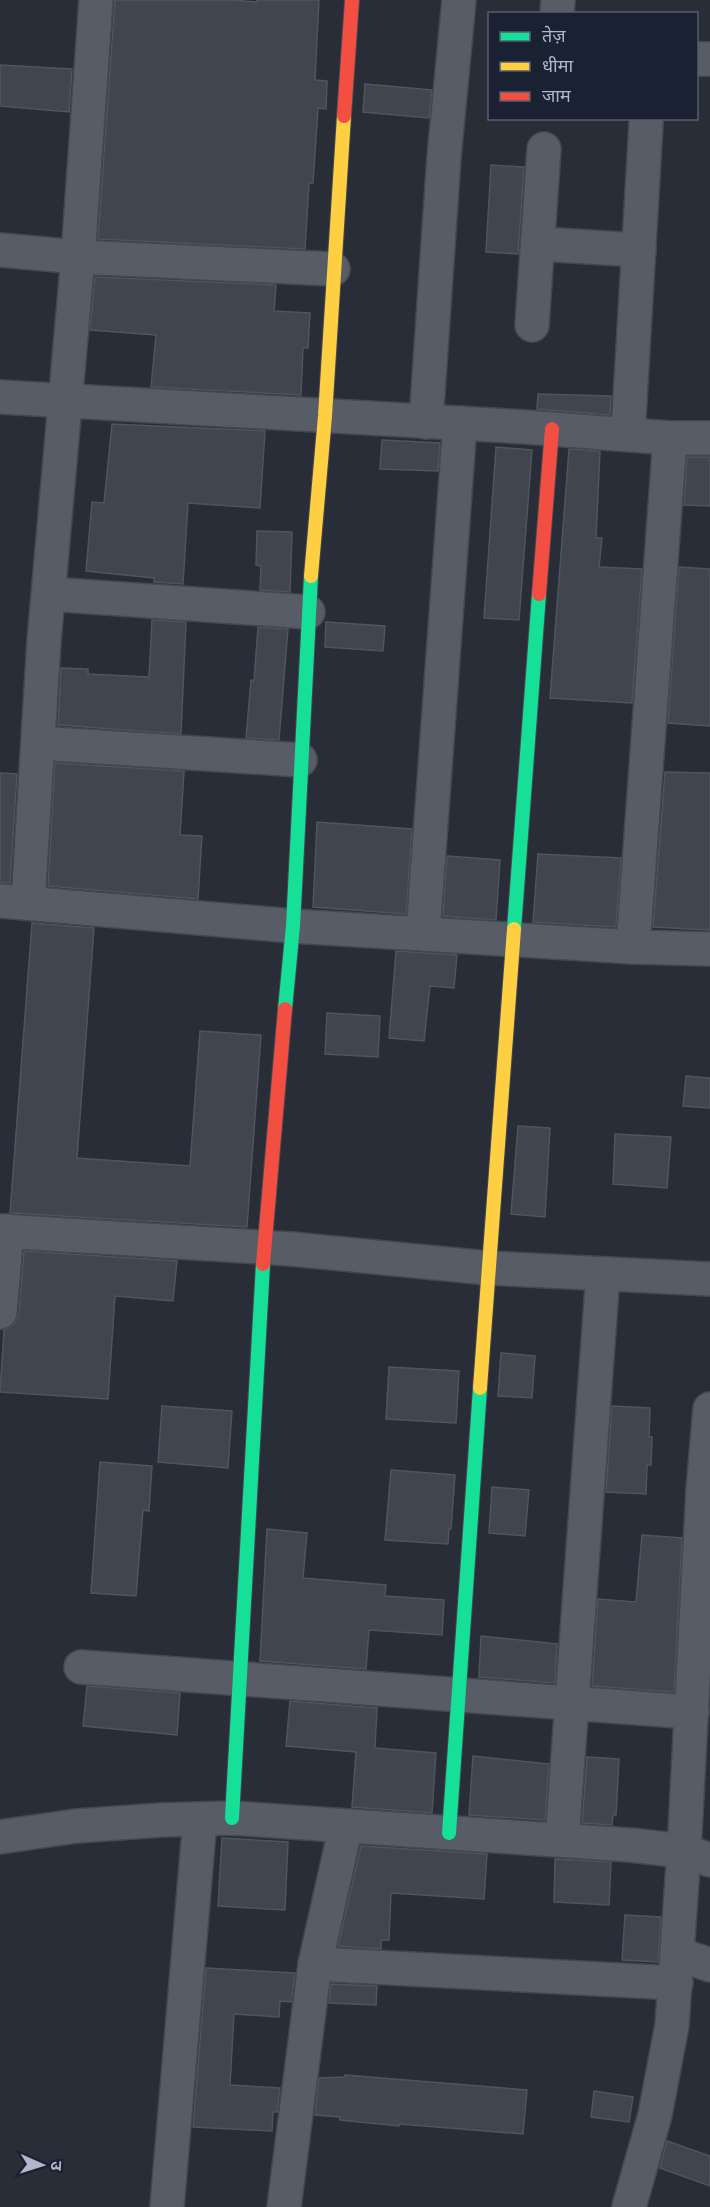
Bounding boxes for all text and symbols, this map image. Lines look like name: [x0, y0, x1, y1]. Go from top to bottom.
legend: [488, 12, 698, 120]
text: तेज़: [542, 24, 566, 46]
text: धीमा: [542, 54, 573, 76]
text: जाम: [542, 84, 572, 106]
north arrow: [12, 2135, 72, 2195]
text: उ: [48, 2161, 67, 2172]

